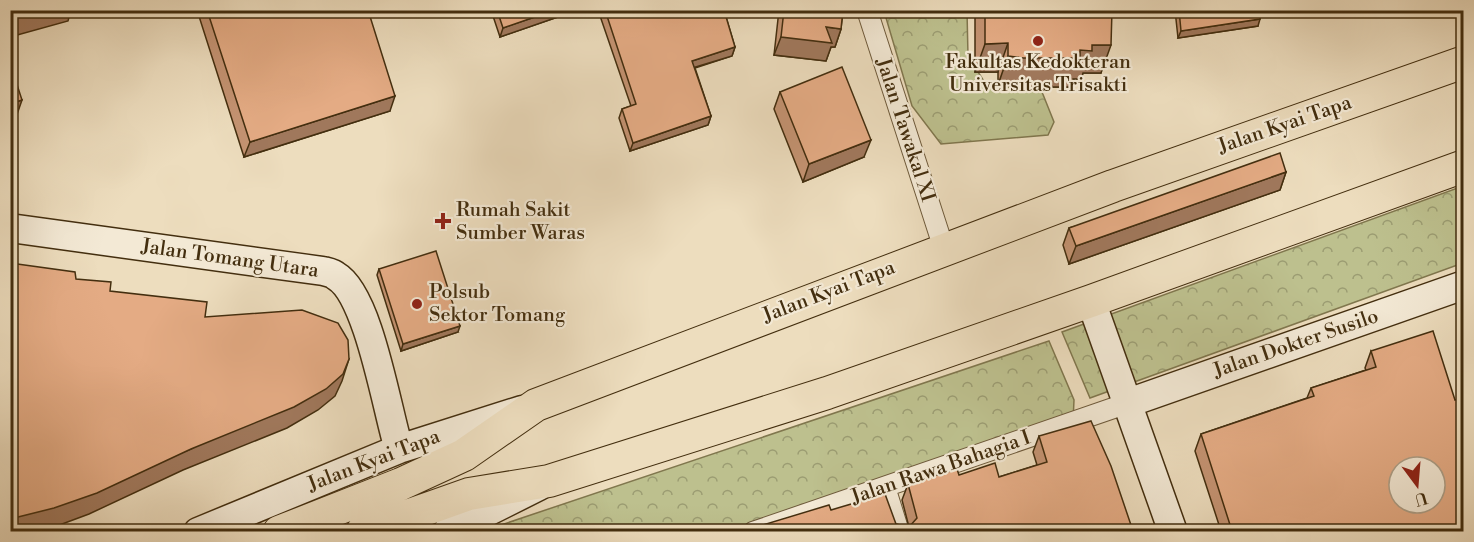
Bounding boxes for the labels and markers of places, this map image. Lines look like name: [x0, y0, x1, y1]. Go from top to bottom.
marker: Fakultas Kedokteran Universitas Trisakti: [1031, 34, 1045, 48]
place label: Fakultas Kedokteran Universitas Trisakti: [945, 50, 1131, 98]
place label: Rumah Sakit Sumber Waras: [456, 198, 585, 246]
marker: Rumah Sakit Sumber Waras: [434, 212, 452, 230]
place label: Polsub Sektor Tomang: [429, 280, 566, 328]
marker: Polsub Sektor Tomang: [410, 297, 424, 311]

